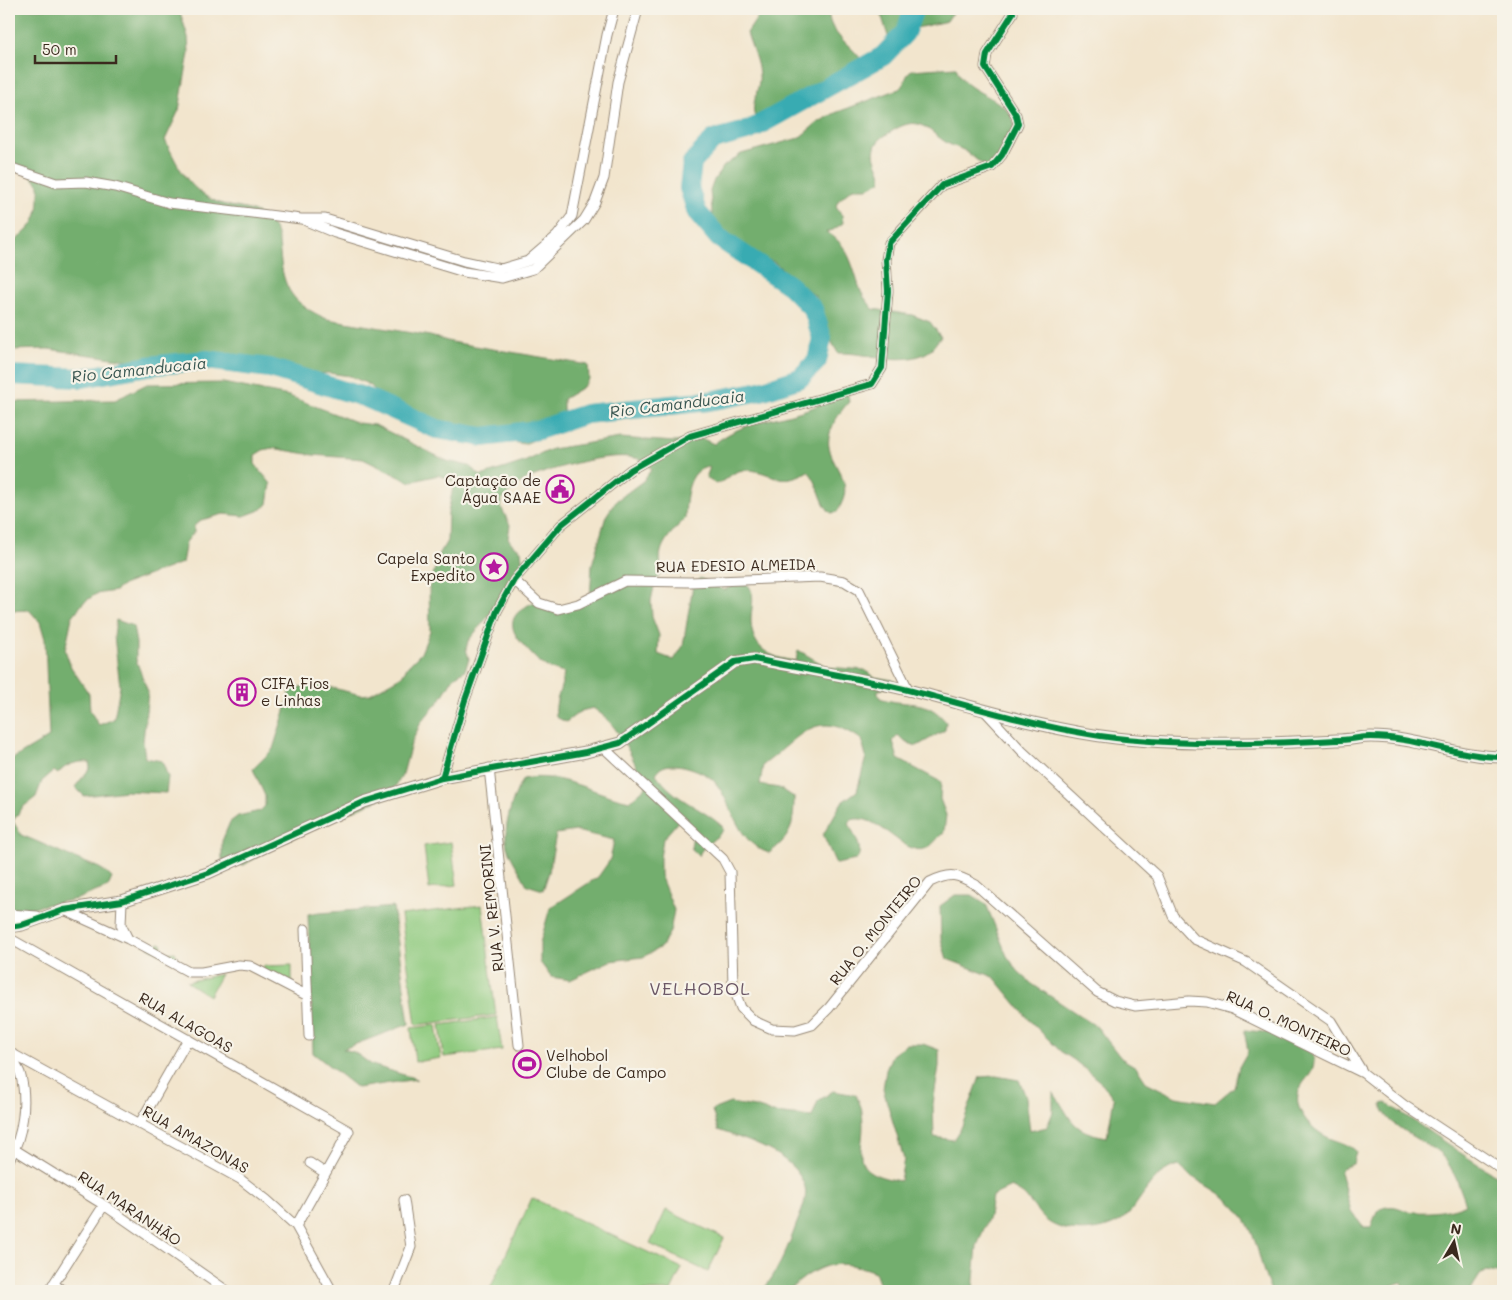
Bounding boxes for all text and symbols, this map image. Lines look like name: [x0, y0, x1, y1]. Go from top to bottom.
scale bar: [35, 32, 116, 64]
text: 50 m: [42, 39, 77, 59]
water label: Rio Camanducaia: [70, 351, 208, 387]
water label: Rio Camanducaia: [608, 384, 746, 422]
place label: Captação de Água SAAE: [445, 470, 541, 507]
public building icon: Captação de Água SAAE: [545, 474, 575, 504]
place label: Capela Santo Expedito: [377, 548, 475, 585]
place icon: Capela Santo Expedito: [479, 552, 509, 582]
street label: RUA EDESIO ALMEIDA: [656, 554, 816, 576]
place label: CIFA Fios e Linhas: [261, 673, 329, 710]
building icon: CIFA Fios e Linhas: [227, 677, 257, 707]
street label: RUA V. REMORINI: [474, 843, 508, 973]
street label: RUA O. MONTEIRO: [824, 871, 926, 989]
district label: VELHOBOL: [649, 976, 751, 1000]
street label: RUA O. MONTEIRO: [1223, 985, 1355, 1061]
street label: RUA ALAGOAS: [135, 987, 237, 1057]
place label: Velhobol Clube de Campo: [546, 1045, 666, 1082]
sports icon: Velhobol Clube de Campo: [512, 1049, 542, 1079]
street label: RUA AMAZONAS: [139, 1100, 253, 1178]
street label: RUA MARANHÃO: [74, 1166, 186, 1250]
north arrow: [1430, 1218, 1480, 1268]
text: N: [1449, 1218, 1463, 1239]

